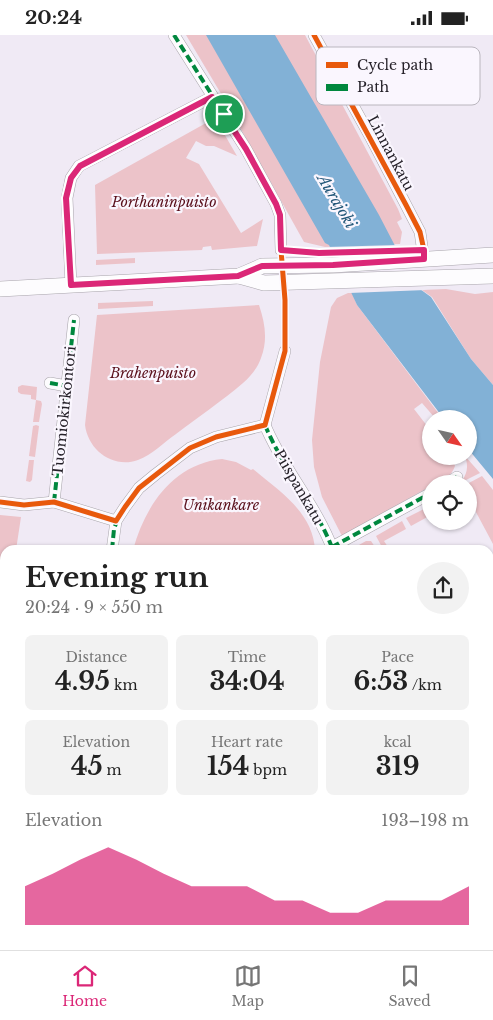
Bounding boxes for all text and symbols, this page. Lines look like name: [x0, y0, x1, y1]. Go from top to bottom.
text: 20:24: [25, 6, 82, 29]
legend: [316, 47, 480, 105]
text: Cycle path: [357, 56, 434, 74]
text: Path: [357, 78, 389, 96]
pin: [203, 93, 245, 135]
icon: arrive: [210, 100, 238, 128]
street label: Linnankatu: [364, 112, 419, 194]
water label: Aurajoki: [312, 169, 361, 232]
park label: Porthaninpuisto: [110, 193, 217, 211]
street label: Tuomiokirkontori: [48, 345, 80, 477]
park label: Brahenpuisto: [109, 364, 196, 382]
north arrow: [422, 410, 478, 465]
map controls: [422, 410, 477, 530]
street label: Piispankatu: [270, 446, 328, 528]
button: locate: [422, 475, 477, 530]
park label: Unikankare: [183, 496, 260, 514]
text: Evening run: [25, 560, 209, 595]
button: share: [417, 562, 469, 614]
text: 20:24 · 9 × 550 m: [25, 597, 163, 617]
text: Distance: [65, 648, 127, 666]
text: Time: [228, 648, 266, 666]
text: Pace: [381, 648, 414, 666]
text: 4.95: [55, 666, 110, 697]
text: 34:04: [209, 666, 285, 697]
text: 6:53: [354, 666, 408, 697]
text: km: [110, 676, 138, 694]
text: /km: [408, 676, 442, 694]
text: Elevation: [63, 733, 130, 751]
text: Heart rate: [211, 733, 283, 751]
text: kcal: [384, 733, 412, 751]
text: 45: [71, 751, 103, 782]
text: 154: [207, 751, 249, 782]
text: 319: [376, 751, 420, 782]
text: m: [103, 761, 122, 779]
text: bpm: [249, 761, 287, 779]
text: Elevation: [25, 810, 102, 830]
text: 193–198 m: [381, 810, 469, 830]
tab: Home: [62, 962, 107, 1010]
tab: Map: [232, 962, 264, 1010]
tab: Saved: [389, 962, 431, 1010]

